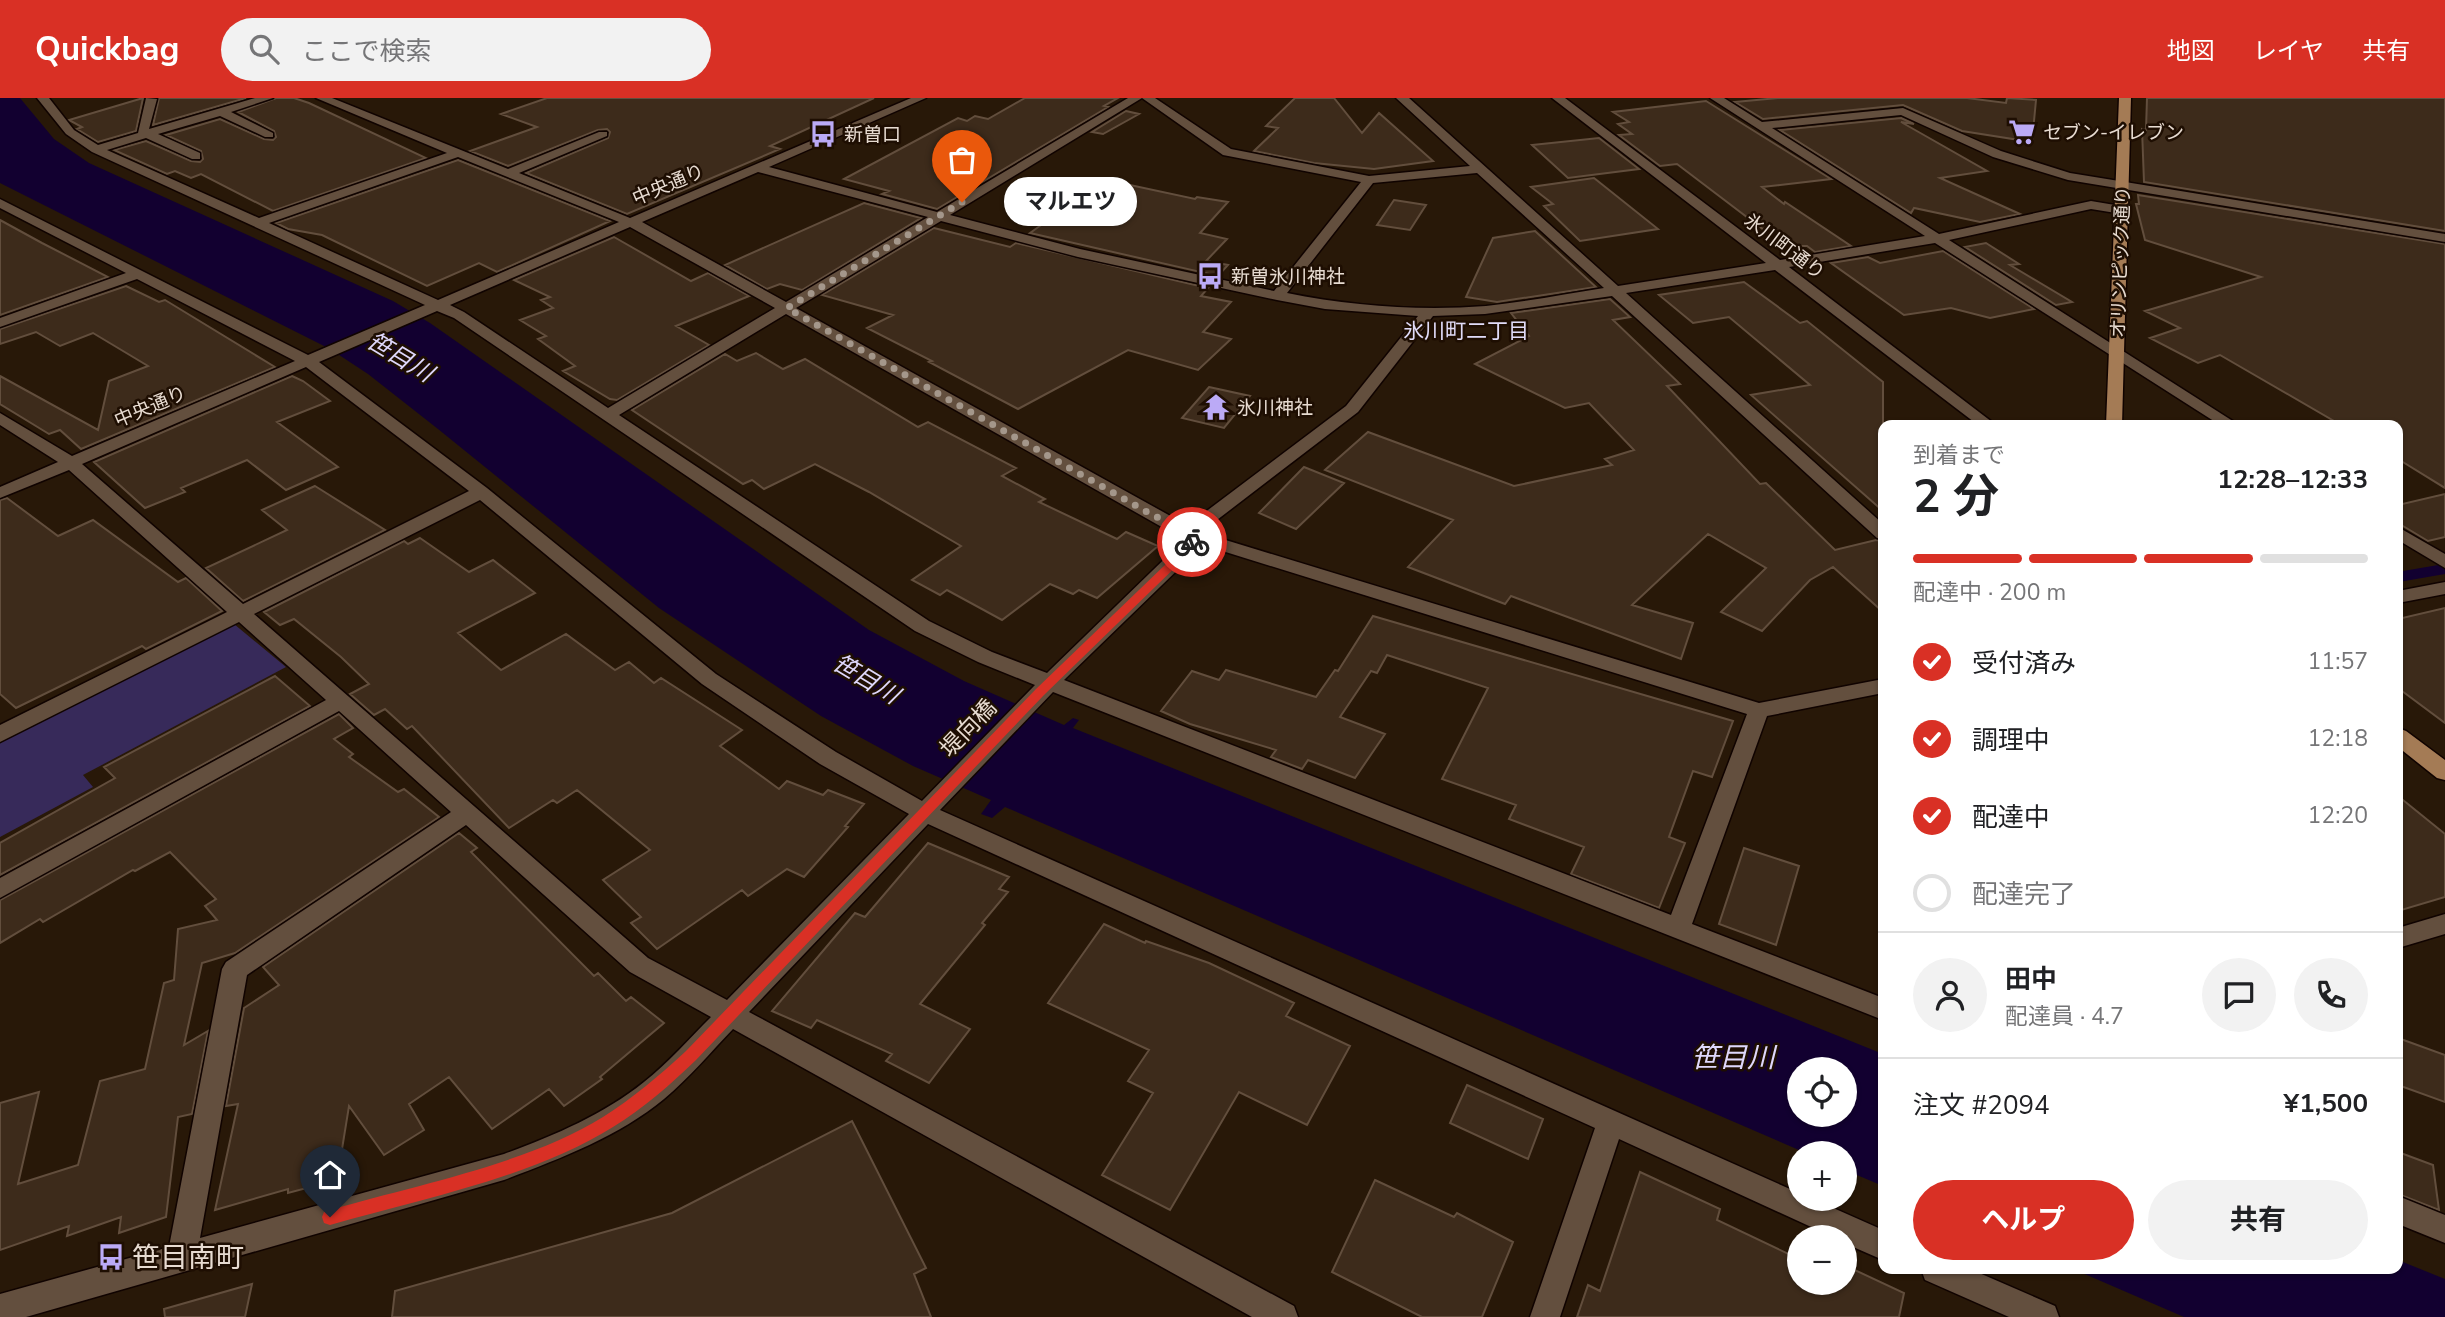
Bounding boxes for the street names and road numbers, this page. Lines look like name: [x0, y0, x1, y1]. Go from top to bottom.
street label: 中央通り: [628, 158, 708, 212]
street label: オリンピック通り: [2105, 186, 2137, 338]
street label: 氷川町通り: [1739, 208, 1830, 286]
street label: 中央通り: [110, 380, 190, 434]
street label: 堤向橋: [933, 693, 1003, 764]

